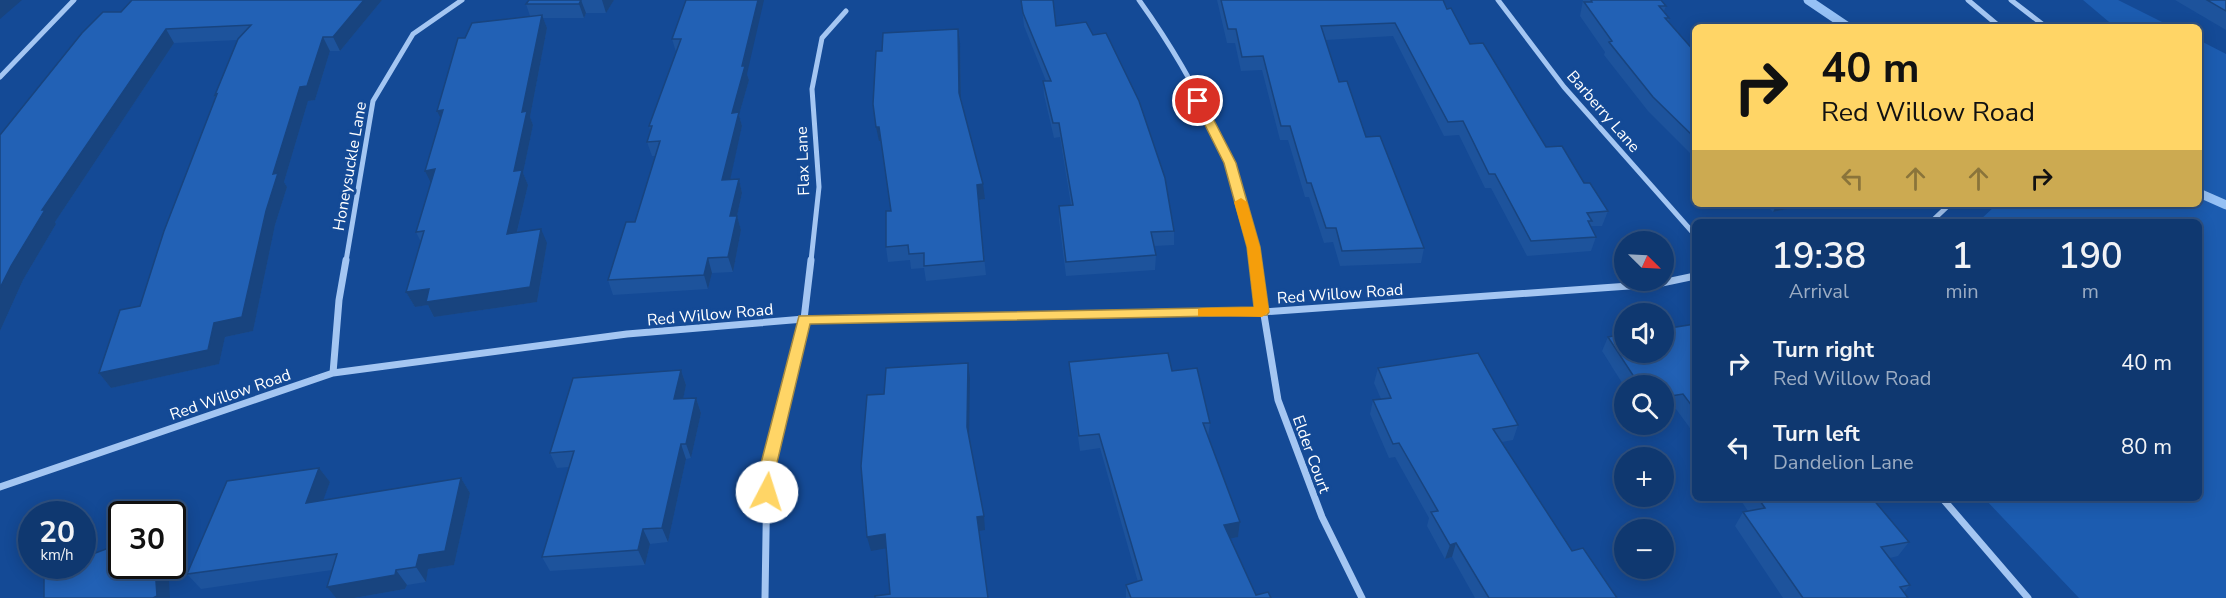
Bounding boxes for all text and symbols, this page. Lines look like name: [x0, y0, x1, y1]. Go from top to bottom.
text: 40 m: [1821, 40, 1920, 97]
icon: right: [1722, 48, 1800, 126]
street label: Barberry Lane: [1562, 66, 1645, 157]
pin: [1172, 75, 1223, 126]
icon: arrive: [1181, 84, 1214, 117]
text: Red Willow Road: [1821, 94, 2035, 131]
street label: Honeysuckle Lane: [328, 100, 372, 232]
street label: Flax Lane: [791, 126, 815, 196]
icon: left: [1836, 162, 1869, 195]
icon: ahead: [1899, 162, 1932, 195]
icon: ahead: [1962, 162, 1995, 195]
icon: right: [2025, 162, 2058, 195]
north arrow: [1614, 231, 1674, 291]
map controls: [1614, 231, 1674, 579]
text: 19:38: [1771, 232, 1866, 281]
text: 1: [1951, 232, 1973, 281]
text: 190: [2058, 232, 2123, 281]
text: Arrival: [1789, 278, 1849, 305]
text: min: [1946, 278, 1979, 305]
text: m: [2082, 278, 2099, 305]
street label: Red Willow Road: [1276, 279, 1404, 309]
street label: Red Willow Road: [646, 299, 774, 331]
button: sound: [1614, 303, 1674, 363]
text: Turn right: [1773, 335, 1874, 365]
icon: right: [1722, 347, 1755, 380]
text: 40 m: [2121, 348, 2172, 378]
street label: Red Willow Road: [167, 364, 294, 426]
text: Red Willow Road: [1773, 365, 1931, 392]
button: search: [1614, 375, 1674, 435]
street label: Elder Court: [1287, 412, 1335, 497]
text: Turn left: [1773, 419, 1860, 449]
icon: left: [1722, 431, 1755, 464]
text: 80 m: [2121, 432, 2172, 462]
button: +: [1614, 447, 1674, 507]
text: Dandelion Lane: [1773, 449, 1914, 476]
position arrow: [735, 460, 799, 524]
speed limit sign: 30: [108, 501, 186, 579]
text: 20: [39, 512, 75, 553]
button: −: [1614, 519, 1674, 579]
text: km/h: [40, 545, 74, 565]

